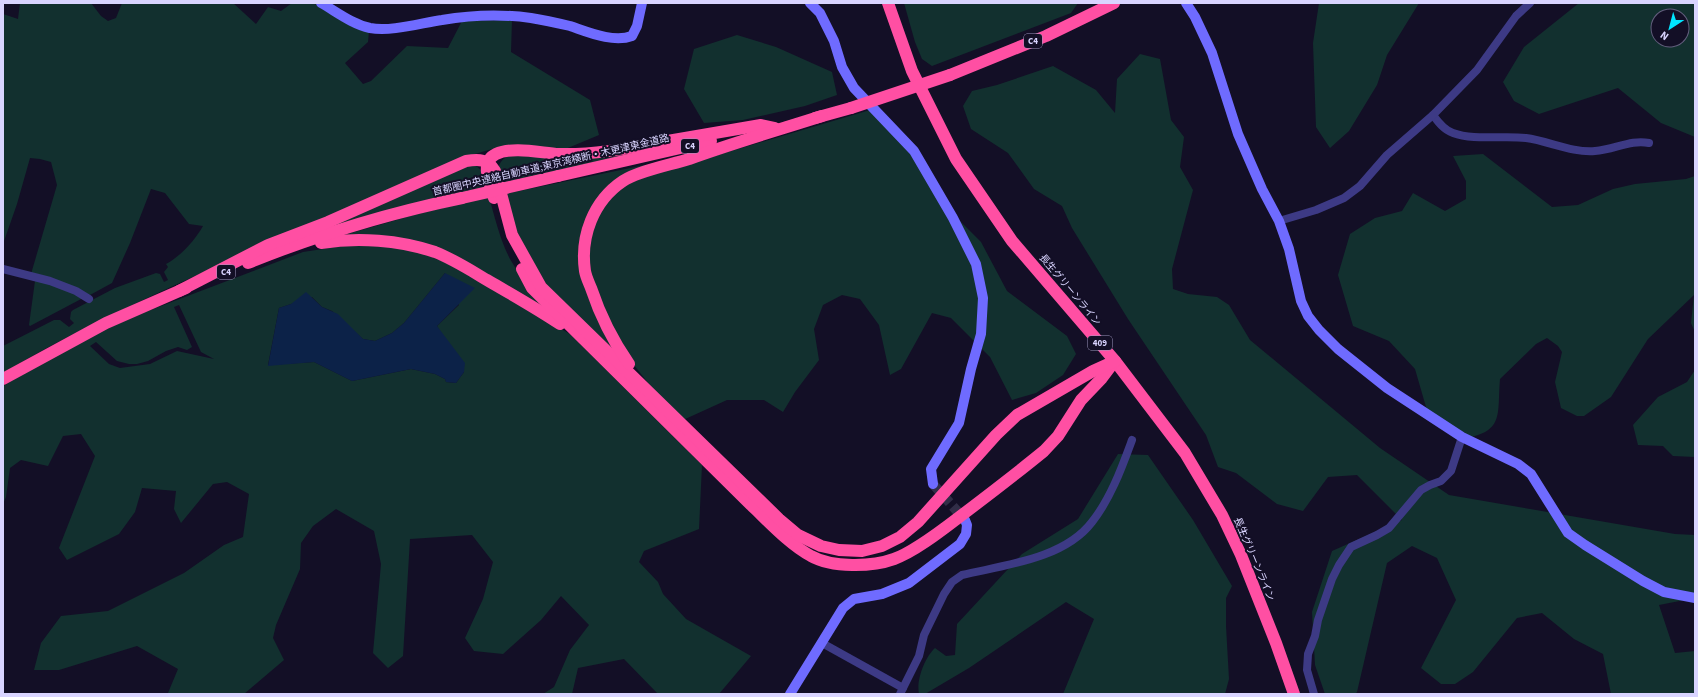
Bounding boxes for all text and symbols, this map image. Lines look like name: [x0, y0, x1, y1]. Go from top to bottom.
north arrow: [1650, 8, 1690, 48]
text: N: [1657, 27, 1672, 44]
road number: C4: [1024, 34, 1042, 48]
street label: 首都圏中央連絡自動車道;東京湾横断・木更津東金道路: [431, 131, 671, 199]
road number: C4: [681, 139, 699, 153]
street label: 長生グリーンライン: [1036, 251, 1104, 329]
road number: C4: [217, 265, 235, 279]
road number: 409: [1088, 336, 1112, 350]
street label: 長生グリーンライン: [1230, 515, 1278, 603]

